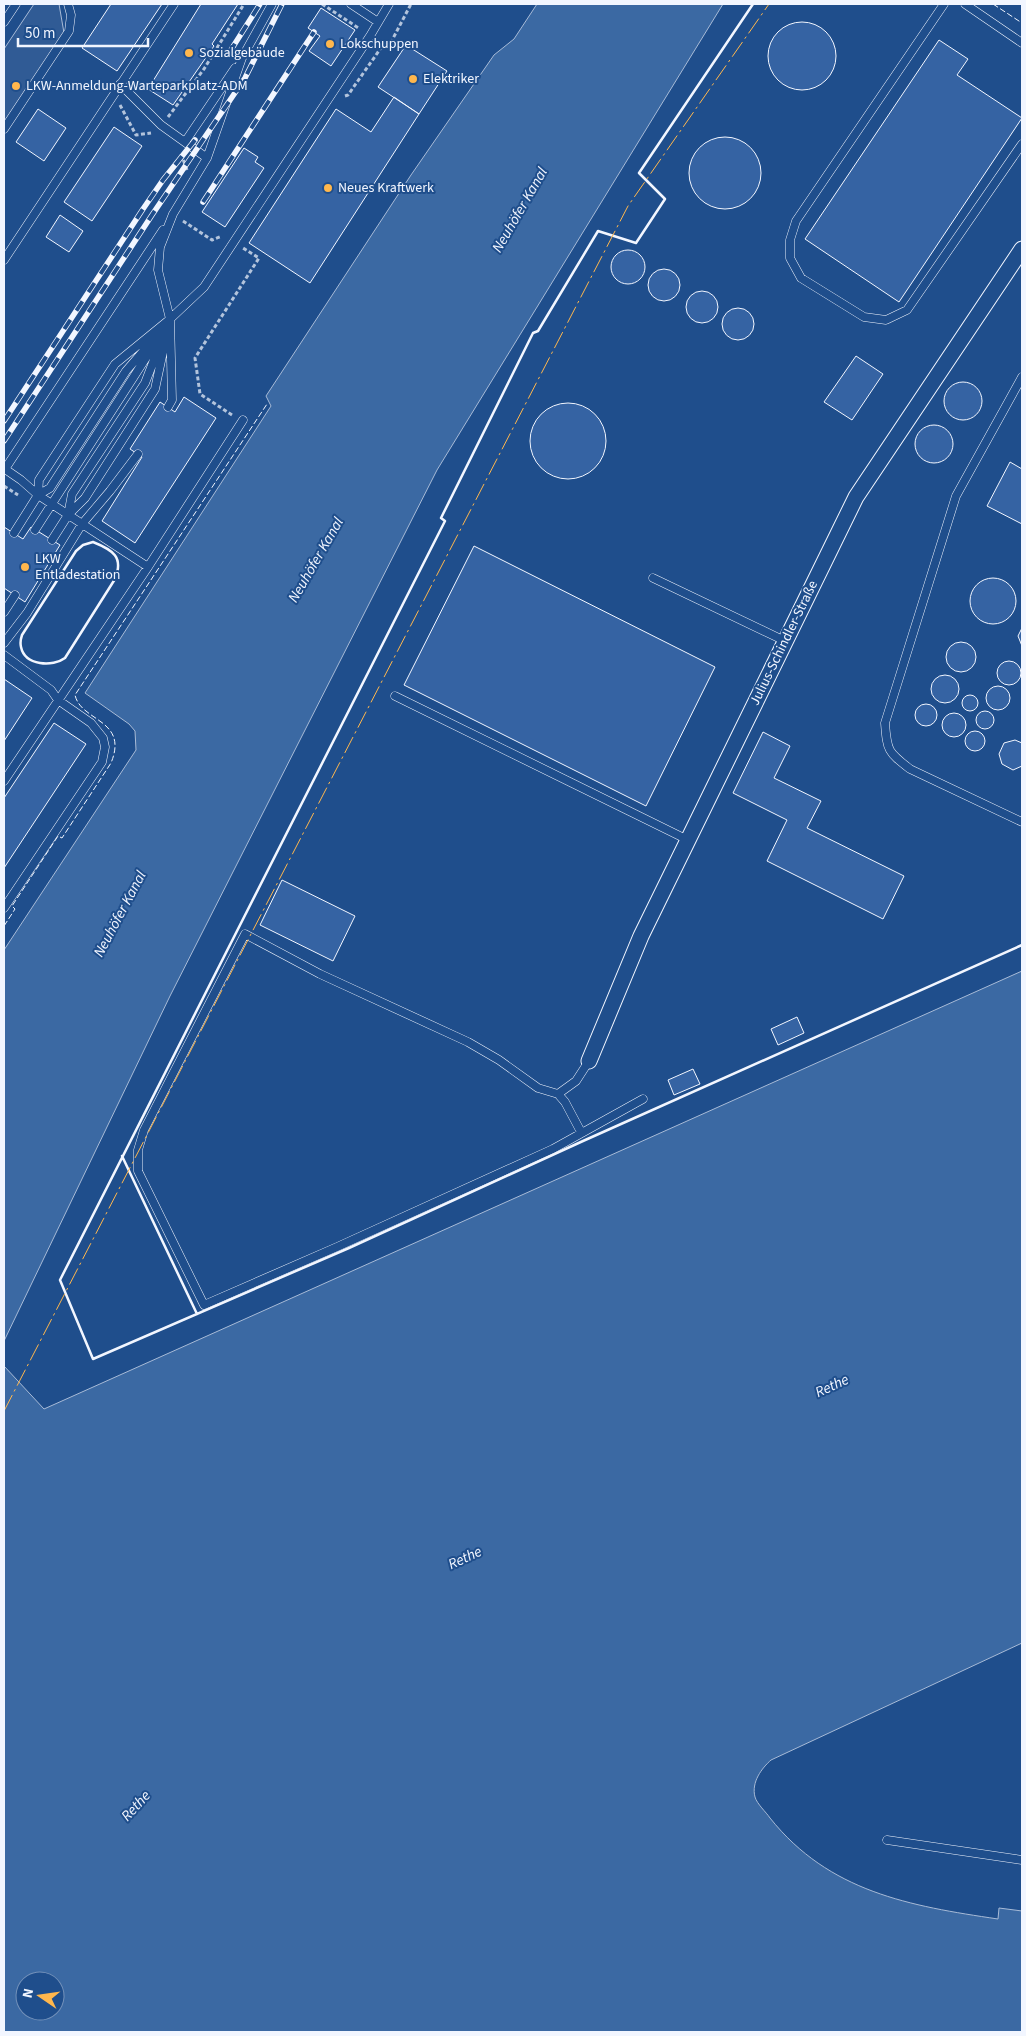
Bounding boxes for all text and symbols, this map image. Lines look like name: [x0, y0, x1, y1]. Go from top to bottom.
scale bar: [18, 15, 148, 47]
text: 50 m: [25, 23, 55, 44]
place label: Lokschuppen: [340, 34, 419, 54]
marker: Lokschuppen: [324, 38, 336, 50]
place label: Sozialgebäude: [199, 43, 285, 63]
marker: Sozialgebäude: [183, 47, 195, 59]
place label: Elektriker: [423, 69, 479, 89]
marker: Elektriker: [407, 73, 419, 85]
place label: LKW-Anmeldung-Warteparkplatz-ADM: [26, 76, 248, 96]
marker: LKW-Anmeldung-Warteparkplatz-ADM: [10, 80, 22, 92]
water label: Neuhöfer Kanal: [487, 163, 553, 256]
place label: Neues Kraftwerk: [338, 178, 434, 198]
marker: Neues Kraftwerk: [322, 182, 334, 194]
water label: Neuhöfer Kanal: [283, 513, 349, 606]
place label: LKW Entladestation: [35, 549, 120, 585]
marker: LKW Entladestation: [19, 561, 31, 573]
street label: Julius-Schindler-Straße: [745, 577, 823, 709]
water label: Neuhöfer Kanal: [88, 867, 152, 961]
water label: Rethe: [812, 1369, 852, 1403]
water label: Rethe: [445, 1541, 485, 1575]
water label: Rethe: [116, 1786, 156, 1826]
north arrow: [15, 1971, 65, 2021]
text: N: [18, 1987, 39, 2000]

